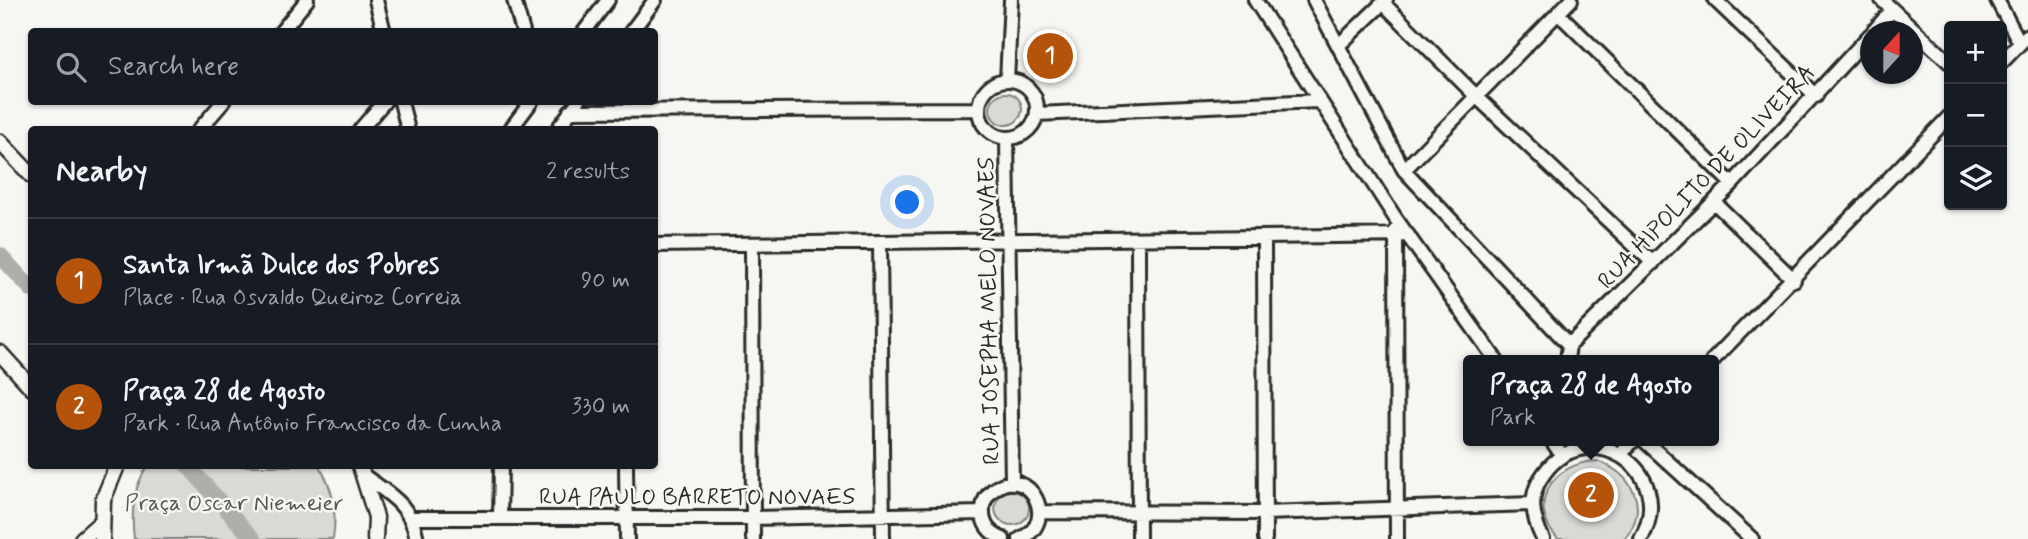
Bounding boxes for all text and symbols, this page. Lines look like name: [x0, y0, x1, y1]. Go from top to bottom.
north arrow: [1860, 21, 1923, 84]
map controls: [1944, 21, 2007, 210]
button: +: [1944, 21, 2007, 84]
search box: [28, 28, 658, 105]
pin: 1: [1027, 30, 1073, 82]
icon: search: [52, 48, 90, 86]
text: Search here: [108, 50, 239, 84]
street label: RUA HIPOLITO DE OLIVEIRA: [1592, 59, 1823, 296]
button: −: [1944, 84, 2007, 147]
button: layers: [1944, 147, 2007, 210]
text: Nearby: [56, 152, 147, 191]
text: 2 results: [546, 157, 630, 187]
street label: RUA JOSEPHA MELO NOVAES: [972, 157, 1008, 465]
your location: [890, 185, 924, 219]
text: Santa Irmã Dulce dos Pobres: [123, 249, 439, 283]
text: 1: [74, 266, 84, 296]
text: 90 m: [581, 266, 630, 296]
text: Place · Rua Osvaldo Queiroz Correia: [123, 283, 462, 313]
popup: [1463, 355, 1719, 446]
text: Praça 28 de Agosto: [1490, 369, 1692, 403]
text: Praça 28 de Agosto: [123, 375, 325, 409]
text: 2: [73, 392, 85, 422]
text: 330 m: [572, 392, 630, 422]
text: Park: [1490, 403, 1536, 433]
text: Park · Rua Antônio Francisco da Cunha: [123, 409, 502, 439]
pin: 2: [1568, 469, 1614, 521]
street label: RUA PAULO BARRETO NOVAES: [539, 483, 855, 513]
park label: Praça Oscar Niemeier: [125, 489, 344, 519]

